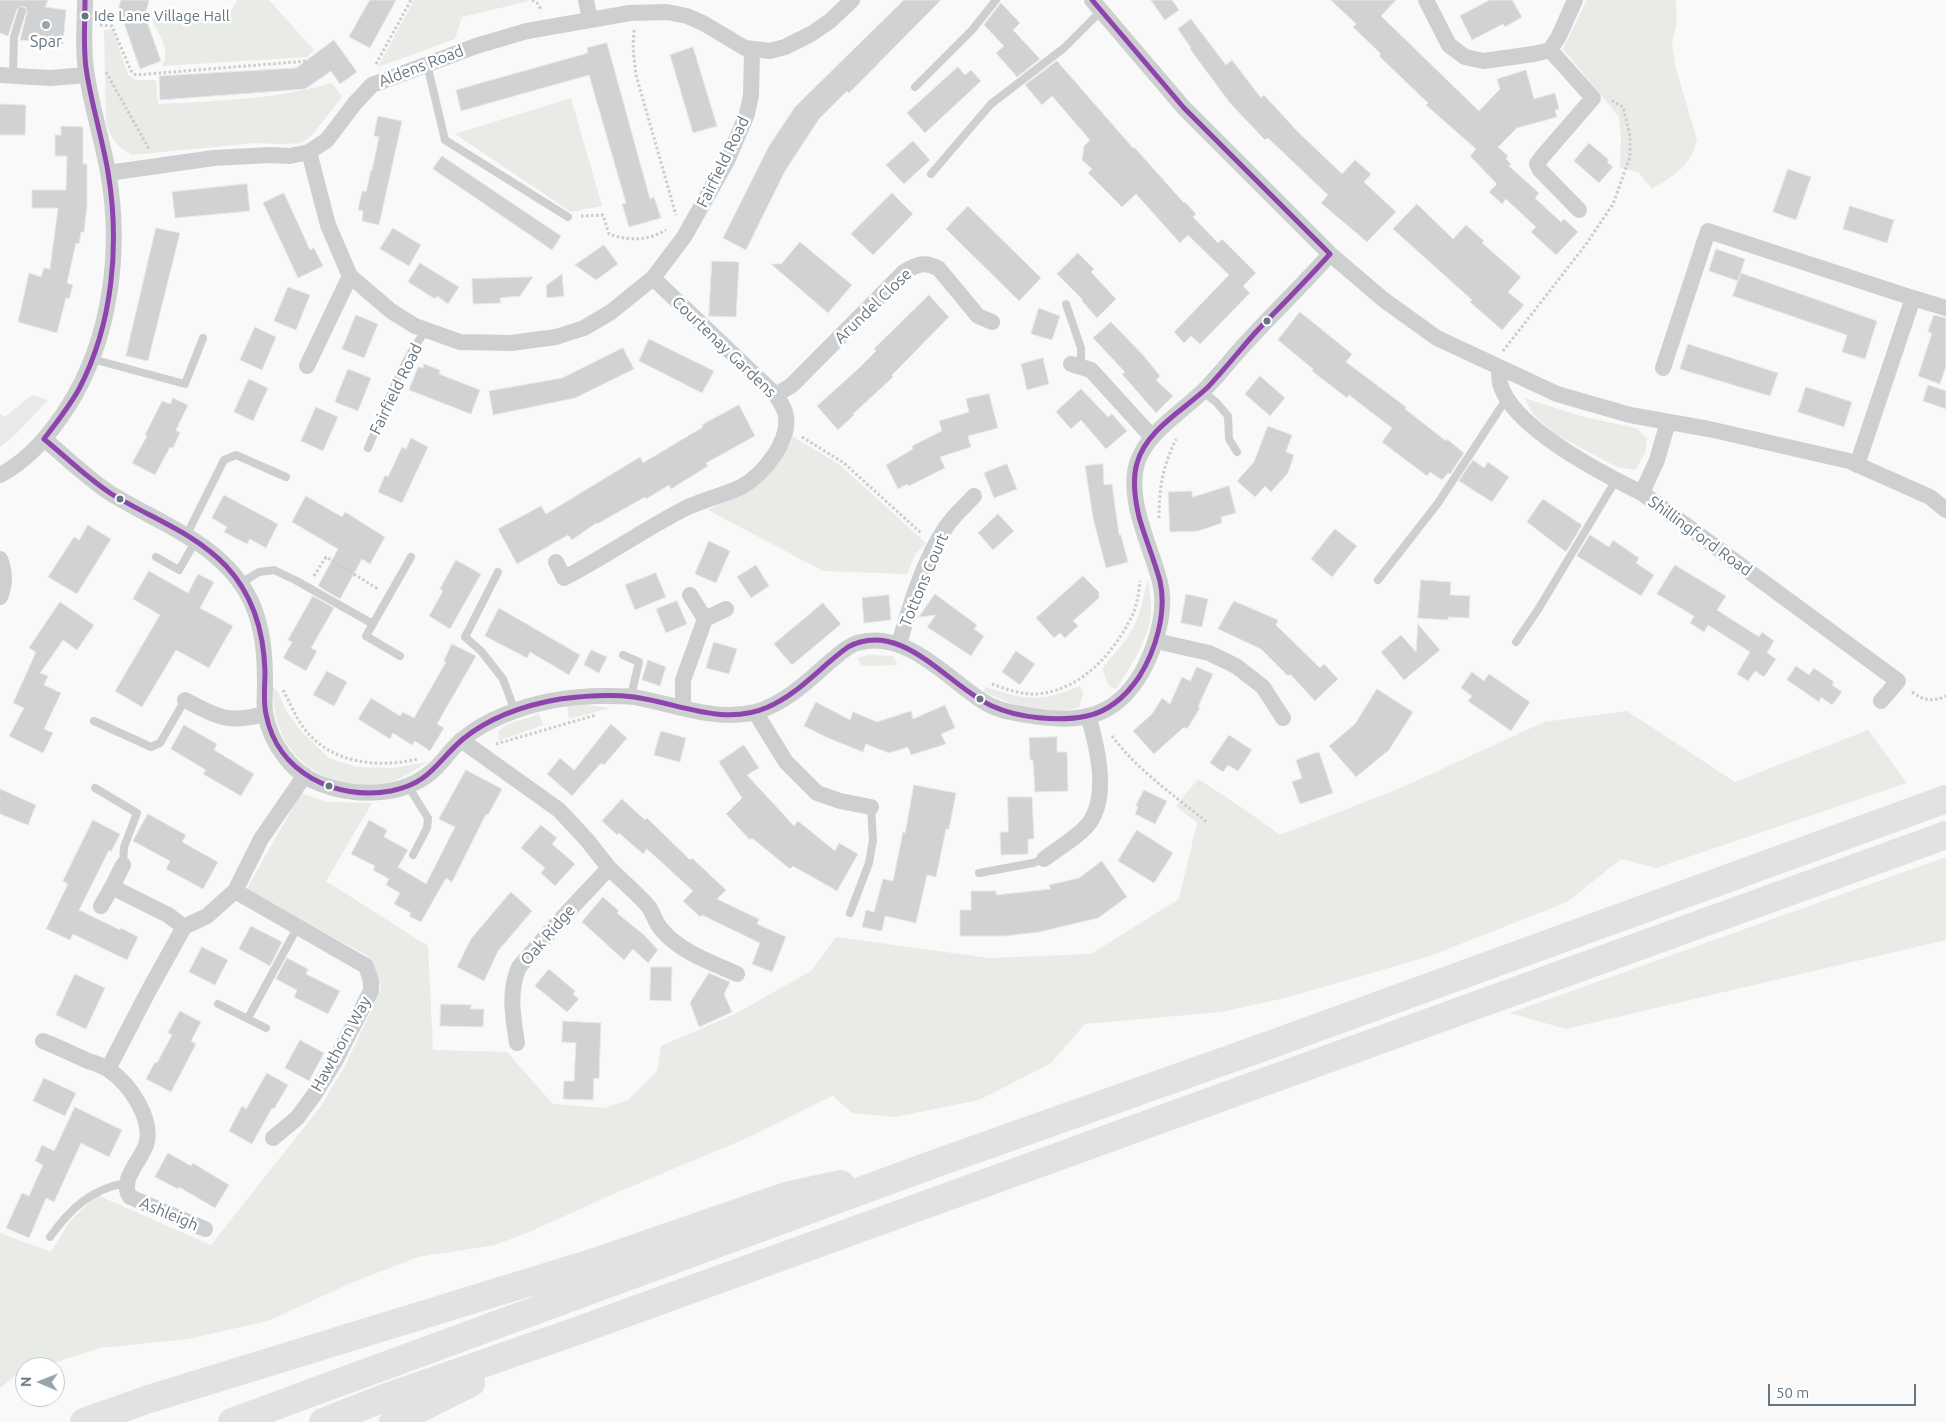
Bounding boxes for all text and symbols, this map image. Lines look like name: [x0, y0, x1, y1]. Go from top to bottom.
place label: Ide Lane Village Hall: [94, 7, 230, 25]
marker: Ide Lane Village Hall: [80, 11, 90, 21]
marker: Spar: [40, 19, 52, 31]
place label: Spar: [30, 32, 62, 52]
street label: Aldens Road: [376, 41, 466, 91]
street label: Fairfield Road: [693, 113, 753, 211]
street label: Arundel Close: [830, 264, 916, 348]
street label: Courtenay Gardens: [668, 292, 780, 402]
unlabelled marker: [1262, 316, 1272, 326]
street label: Fairfield Road: [366, 340, 426, 438]
street label: Shillingford Road: [1644, 492, 1756, 580]
unlabelled marker: [115, 494, 125, 504]
street label: Tottons Court: [896, 530, 952, 630]
unlabelled marker: [975, 694, 985, 704]
unlabelled marker: [324, 781, 334, 791]
street label: Oak Ridge: [517, 901, 579, 969]
street label: Hawthorn Way: [307, 993, 375, 1095]
street label: Ashleigh: [137, 1193, 201, 1235]
north arrow: [15, 1357, 65, 1407]
scale bar: [1771, 1374, 1918, 1406]
text: N: [18, 1376, 34, 1387]
text: 50 m: [1776, 1384, 1809, 1401]

